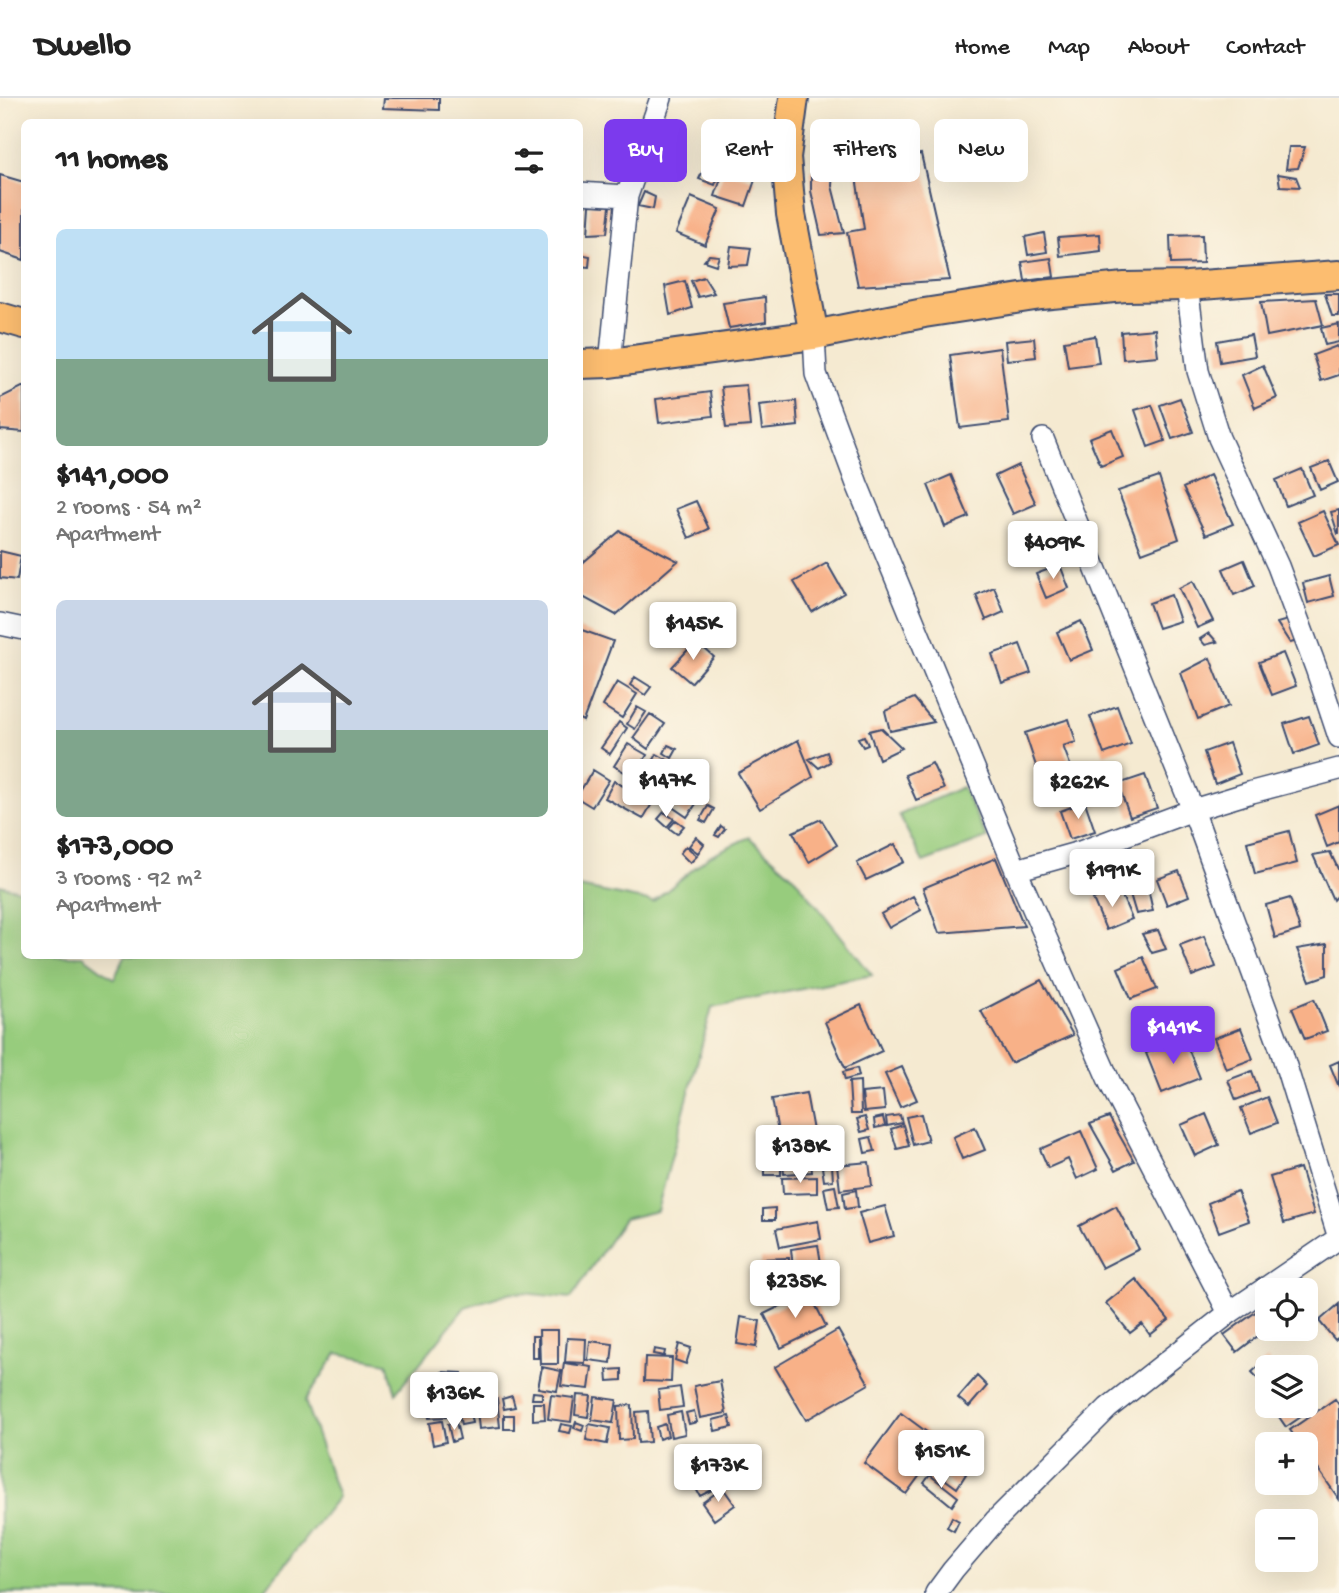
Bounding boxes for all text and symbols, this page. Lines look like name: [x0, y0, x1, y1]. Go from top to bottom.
text: Dwello: [35, 29, 131, 67]
text: Home: [954, 34, 1010, 63]
text: Map: [1048, 34, 1090, 63]
text: About: [1128, 34, 1188, 63]
text: Contact: [1226, 34, 1304, 63]
chip: Buy: [604, 119, 687, 182]
chip: Rent: [701, 119, 796, 182]
chip: Filters: [810, 119, 920, 182]
chip: New: [934, 119, 1028, 182]
icon: filters: [510, 142, 548, 180]
text: 11 homes: [56, 144, 167, 179]
icon: home: [239, 274, 365, 400]
text: $141,000: [56, 460, 168, 495]
text: 2 rooms · 54 m²: [56, 495, 202, 522]
text: Apartment: [56, 522, 160, 549]
pin: $409K: [1004, 522, 1102, 581]
text: $409K: [1024, 530, 1082, 557]
pin: $145K: [644, 602, 742, 662]
text: $145K: [665, 611, 721, 638]
icon: home: [239, 645, 365, 771]
pin: $147K: [617, 760, 715, 819]
pin: $262K: [1029, 762, 1127, 821]
text: $147K: [638, 768, 694, 795]
text: $262K: [1049, 770, 1107, 797]
text: $173,000: [56, 831, 173, 866]
pin: $191K: [1063, 850, 1161, 909]
text: $191K: [1085, 858, 1139, 885]
text: 3 rooms · 92 m²: [56, 866, 202, 893]
text: Apartment: [56, 893, 160, 920]
pin: $141K: [1124, 1006, 1222, 1066]
text: $141K: [1147, 1015, 1199, 1042]
pin: $138K: [751, 1126, 849, 1185]
text: $138K: [772, 1134, 828, 1161]
pin: $235K: [746, 1260, 844, 1320]
text: $235K: [766, 1269, 824, 1296]
map controls: [1255, 1278, 1318, 1572]
button: locate: [1255, 1278, 1318, 1341]
button: layers: [1255, 1355, 1318, 1418]
pin: $136K: [405, 1372, 503, 1432]
text: $136K: [426, 1381, 482, 1408]
pin: $151K: [892, 1430, 990, 1490]
button: +: [1255, 1432, 1318, 1495]
text: $151K: [914, 1439, 968, 1466]
pin: $173K: [669, 1444, 767, 1504]
text: $173K: [690, 1453, 746, 1480]
button: −: [1255, 1509, 1318, 1572]

